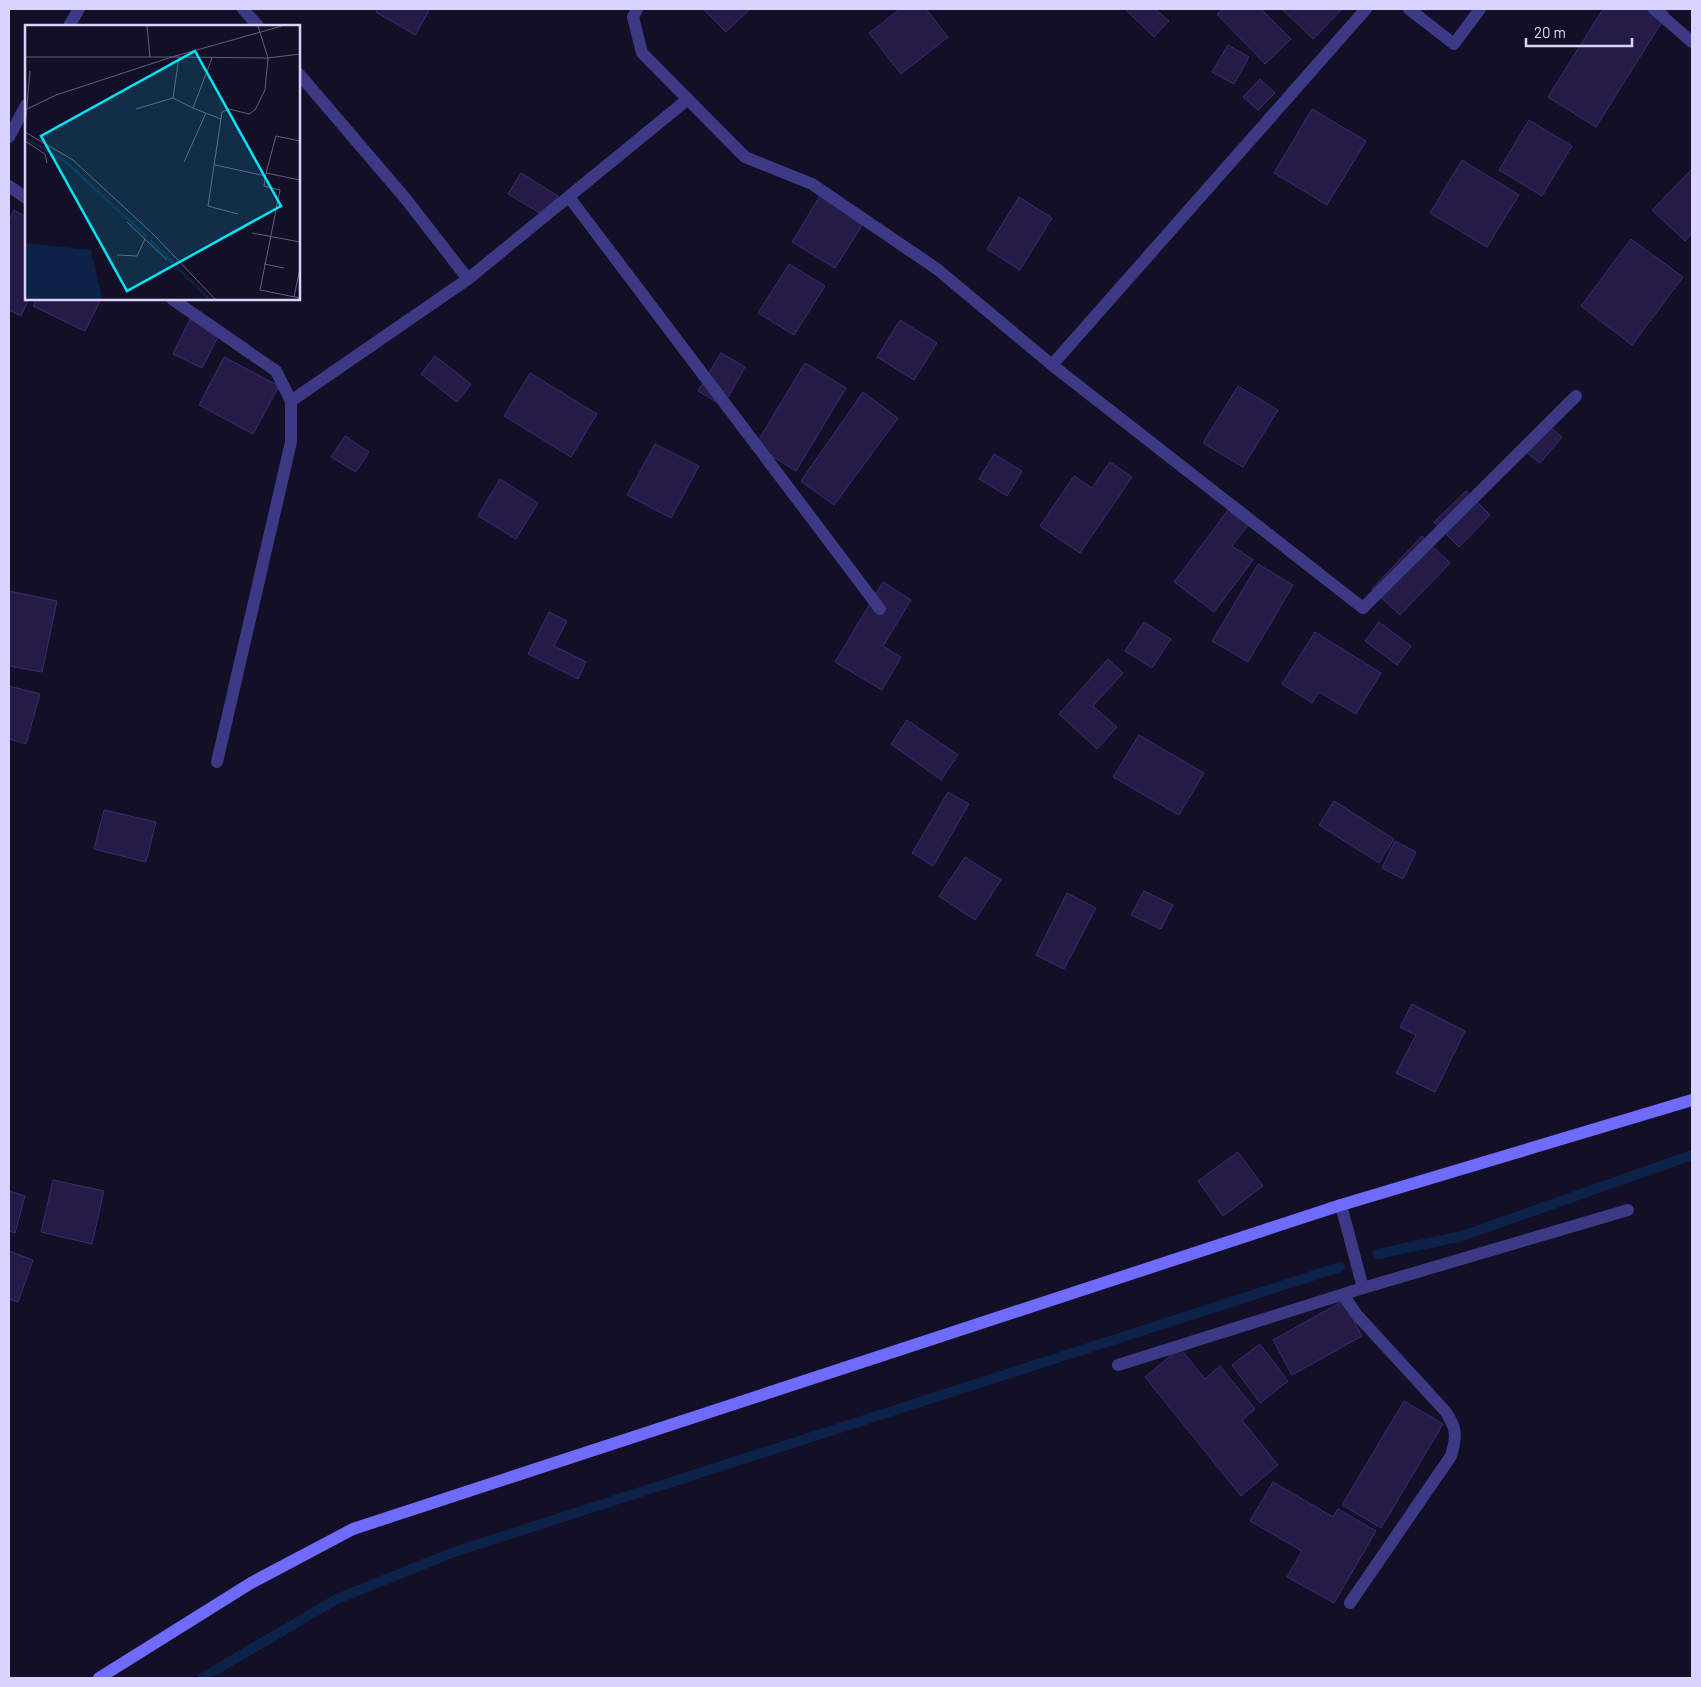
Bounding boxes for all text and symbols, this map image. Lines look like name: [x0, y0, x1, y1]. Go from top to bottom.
scale bar: [1526, 15, 1632, 47]
text: 20 m: [1534, 23, 1566, 41]
inset map: [25, 25, 300, 300]

